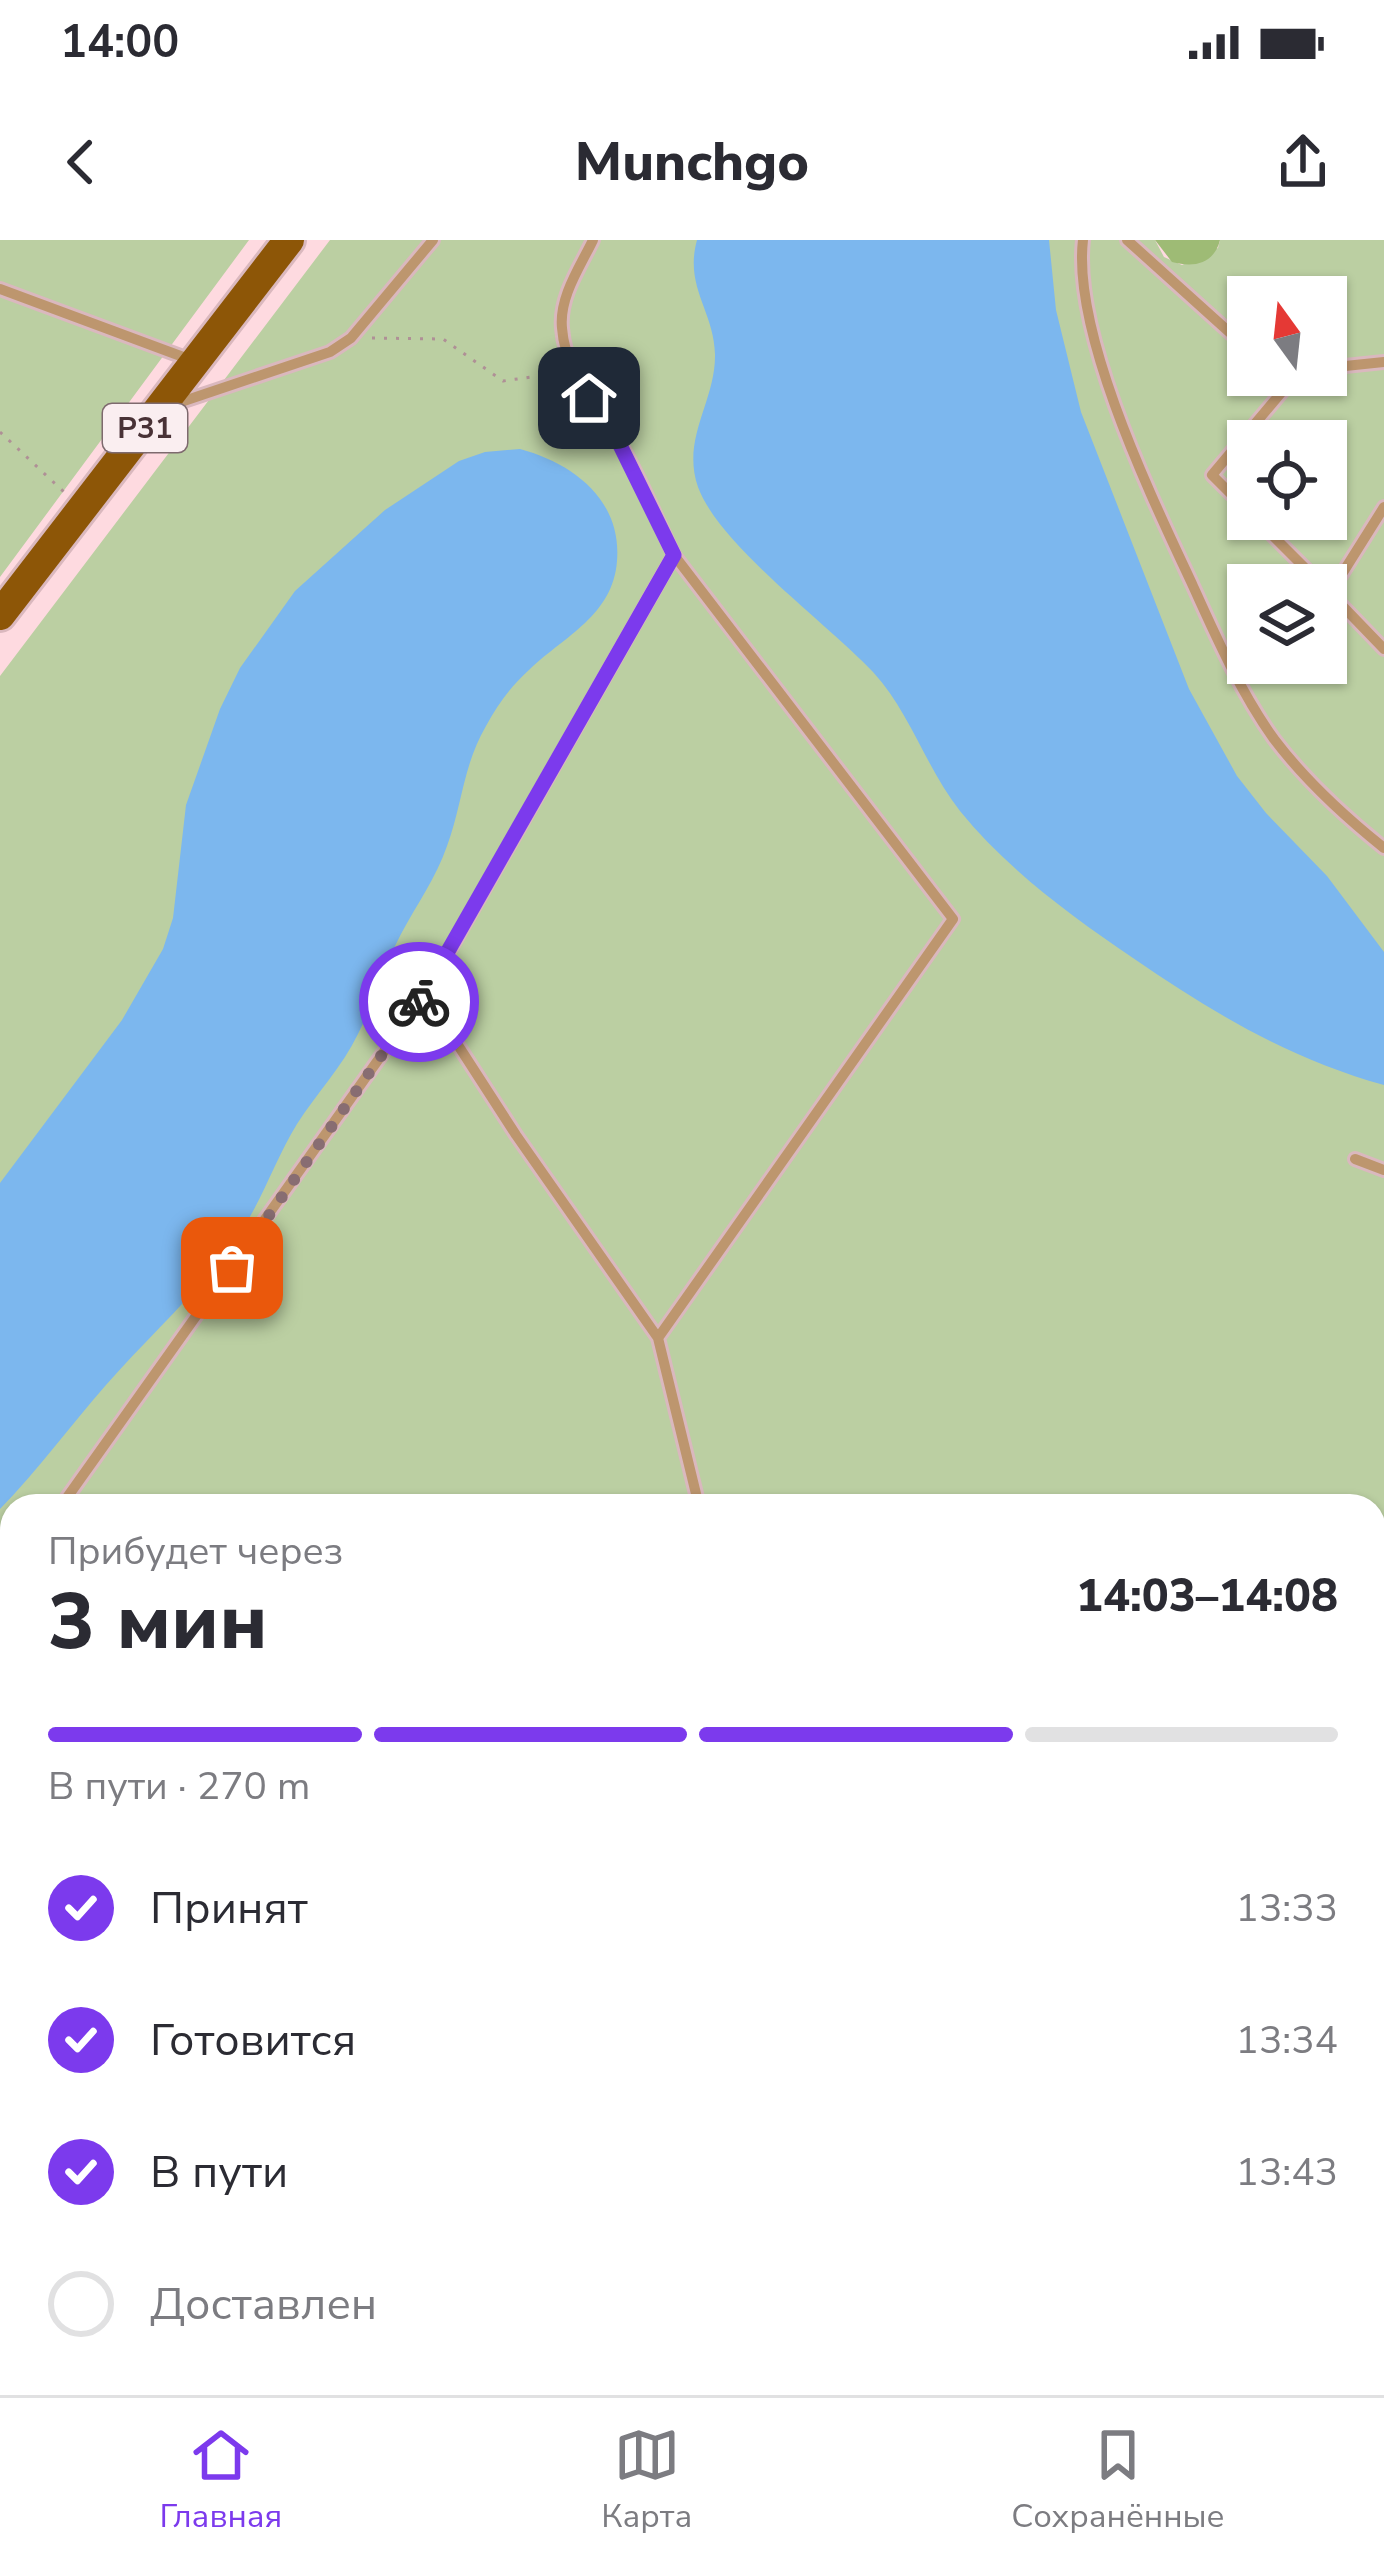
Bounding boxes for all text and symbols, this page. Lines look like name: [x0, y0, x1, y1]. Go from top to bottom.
text: 14:00: [60, 12, 179, 73]
text: Munchgo: [575, 125, 809, 199]
icon: back: [48, 129, 114, 195]
icon: share: [1270, 129, 1336, 195]
north arrow: [1227, 276, 1347, 396]
map controls: [1227, 276, 1347, 684]
pin: [538, 347, 640, 449]
icon: home: [556, 365, 622, 431]
road number: Р31: [103, 404, 187, 452]
button: locate: [1227, 420, 1347, 540]
button: layers: [1227, 564, 1347, 684]
courier: [359, 942, 479, 1062]
icon: bike: [386, 969, 452, 1035]
pin: [181, 1217, 283, 1319]
icon: bag: [199, 1235, 265, 1301]
text: Прибудет через: [48, 1525, 343, 1578]
text: 14:03–14:08: [1076, 1566, 1338, 1627]
text: 3 мин: [48, 1569, 268, 1676]
text: В пути · 270 m: [48, 1760, 310, 1813]
icon: check: [48, 1875, 114, 1941]
text: Принят: [150, 1878, 308, 1939]
text: 13:33: [1236, 1882, 1338, 1935]
icon: check: [48, 2007, 114, 2073]
text: Готовится: [150, 2010, 356, 2071]
text: 13:34: [1236, 2014, 1338, 2067]
icon: check: [48, 2139, 114, 2205]
text: В пути: [150, 2142, 288, 2203]
text: 13:43: [1236, 2146, 1338, 2199]
text: Доставлен: [150, 2274, 377, 2335]
tab: Главная: [159, 2422, 282, 2539]
tab: Карта: [601, 2422, 692, 2539]
tab: Сохранённые: [1011, 2422, 1225, 2539]

